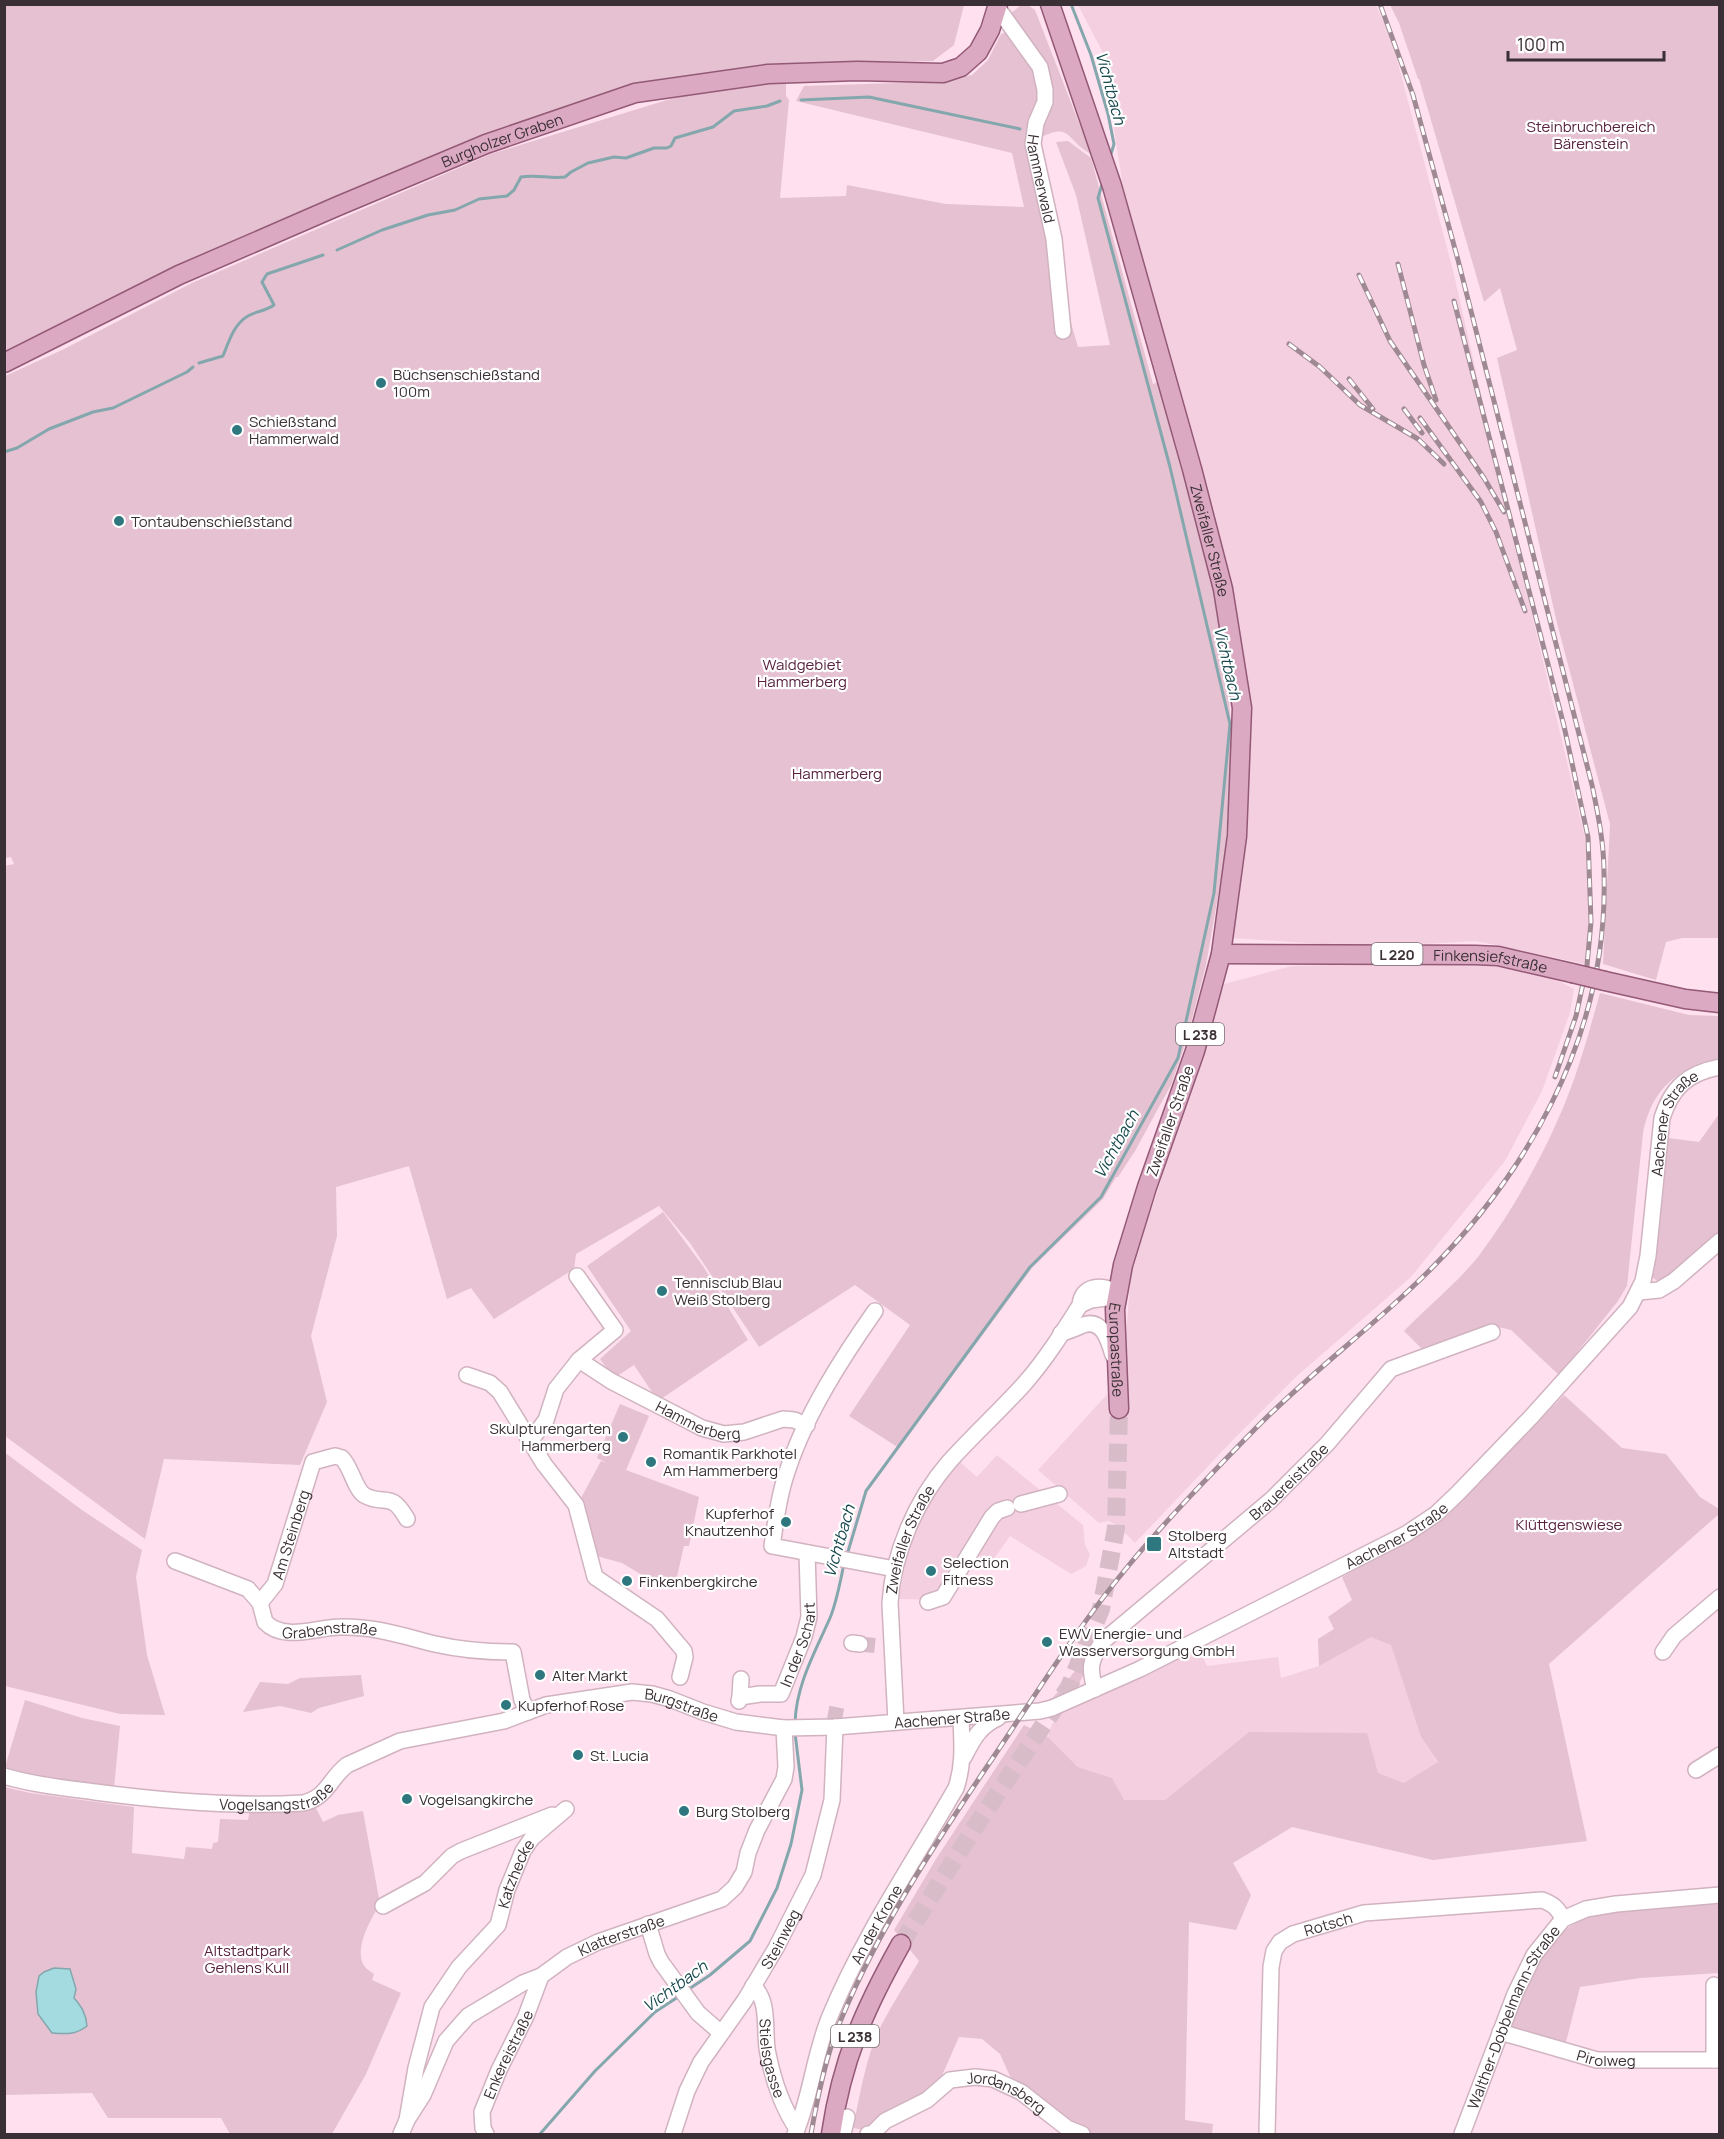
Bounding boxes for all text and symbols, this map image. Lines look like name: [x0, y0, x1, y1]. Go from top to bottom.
scale bar: [1508, 24, 1664, 62]
text: 100 m: [1517, 32, 1565, 56]
water label: Vichtbach: [1091, 49, 1131, 127]
street label: Burgholzer Graben: [438, 108, 566, 172]
park label: Steinbruchbereich Bärenstein: [1527, 116, 1656, 154]
street label: Hammerwald: [1022, 133, 1061, 225]
place label: Büchsenschießstand 100m: [393, 364, 540, 402]
marker: Büchsenschießstand 100m: [374, 376, 388, 390]
place label: Schießstand Hammerwald: [249, 411, 339, 449]
marker: Schießstand Hammerwald: [230, 423, 244, 437]
street label: Zweifaller Straße: [1186, 482, 1235, 598]
place label: Tontaubenschießstand: [131, 511, 292, 532]
marker: Tontaubenschießstand: [112, 514, 126, 528]
water label: Vichtbach: [1209, 624, 1247, 702]
park label: Waldgebiet Hammerberg: [757, 654, 847, 692]
park label: Hammerberg: [792, 763, 882, 784]
road number: L 220: [1372, 943, 1422, 965]
street label: Finkensiefstraße: [1433, 944, 1550, 978]
road number: L 238: [1176, 1023, 1224, 1045]
street label: Zweifaller Straße: [1141, 1063, 1199, 1179]
street label: Aachener Straße: [1646, 1065, 1702, 1177]
water label: Vichtbach: [1088, 1106, 1144, 1182]
place label: Tennisclub Blau Weiß Stolberg: [674, 1272, 782, 1310]
marker: Tennisclub Blau Weiß Stolberg: [655, 1284, 669, 1298]
street label: Europastraße: [1104, 1301, 1129, 1398]
street label: Hammerberg: [652, 1395, 741, 1445]
place label: Skulpturengarten Hammerberg: [490, 1418, 611, 1456]
marker: Skulpturengarten Hammerberg: [616, 1430, 630, 1444]
street label: Brauereistraße: [1244, 1438, 1333, 1525]
place label: Romantik Parkhotel Am Hammerberg: [663, 1443, 797, 1481]
marker: Romantik Parkhotel Am Hammerberg: [644, 1455, 658, 1469]
street label: Zweifaller Straße: [880, 1480, 940, 1596]
street label: Am Steinberg: [267, 1487, 314, 1582]
street label: Aachener Straße: [1341, 1497, 1453, 1574]
water label: Vichtbach: [818, 1502, 860, 1580]
place label: Kupferhof Knautzenhof: [685, 1503, 775, 1541]
park label: Klüttgenswiese: [1516, 1514, 1623, 1535]
marker: Kupferhof Knautzenhof: [779, 1515, 793, 1529]
place label: Stolberg Altstadt: [1168, 1525, 1227, 1563]
marker: Stolberg Altstadt: [1145, 1535, 1163, 1553]
place label: Selection Fitness: [943, 1552, 1009, 1590]
marker: Selection Fitness: [924, 1564, 938, 1578]
place label: Finkenbergkirche: [639, 1571, 758, 1592]
marker: Finkenbergkirche: [620, 1574, 634, 1588]
street label: In der Schart: [775, 1602, 820, 1690]
street label: Grabenstraße: [281, 1616, 379, 1643]
place label: EWV Energie- und Wasserversorgung GmbH: [1059, 1623, 1235, 1661]
marker: EWV Energie- und Wasserversorgung GmbH: [1040, 1635, 1054, 1649]
place label: Alter Markt: [552, 1665, 628, 1686]
marker: Alter Markt: [533, 1668, 547, 1682]
street label: Burgstraße: [644, 1683, 721, 1727]
place label: Kupferhof Rose: [518, 1695, 625, 1716]
marker: Kupferhof Rose: [499, 1698, 513, 1712]
street label: Aachener Straße: [893, 1703, 1011, 1733]
place label: St. Lucia: [590, 1745, 649, 1766]
marker: St. Lucia: [571, 1748, 585, 1762]
street label: Vogelsangstraße: [219, 1777, 338, 1815]
place label: Vogelsangkirche: [419, 1789, 534, 1810]
marker: Vogelsangkirche: [400, 1792, 414, 1806]
place label: Burg Stolberg: [696, 1801, 790, 1822]
marker: Burg Stolberg: [677, 1804, 691, 1818]
street label: Katzhecke: [492, 1834, 539, 1910]
street label: An der Krone: [845, 1880, 907, 1968]
street label: Steinweg: [755, 1905, 805, 1973]
street label: Rotsch: [1301, 1907, 1355, 1941]
street label: Klatterstraße: [574, 1909, 667, 1961]
street label: Walther-Dobbelmann-Straße: [1462, 1920, 1565, 2112]
park label: Altstadtpark Gehlens Kull: [204, 1940, 291, 1978]
water label: Vichtbach: [638, 1955, 712, 2017]
street label: Enkereistraße: [478, 2007, 538, 2102]
street label: Stielsgasse: [755, 2018, 791, 2101]
road number: L 238: [831, 2025, 879, 2047]
street label: Pirolweg: [1574, 2044, 1636, 2071]
street label: Jordansberg: [965, 2066, 1051, 2118]

